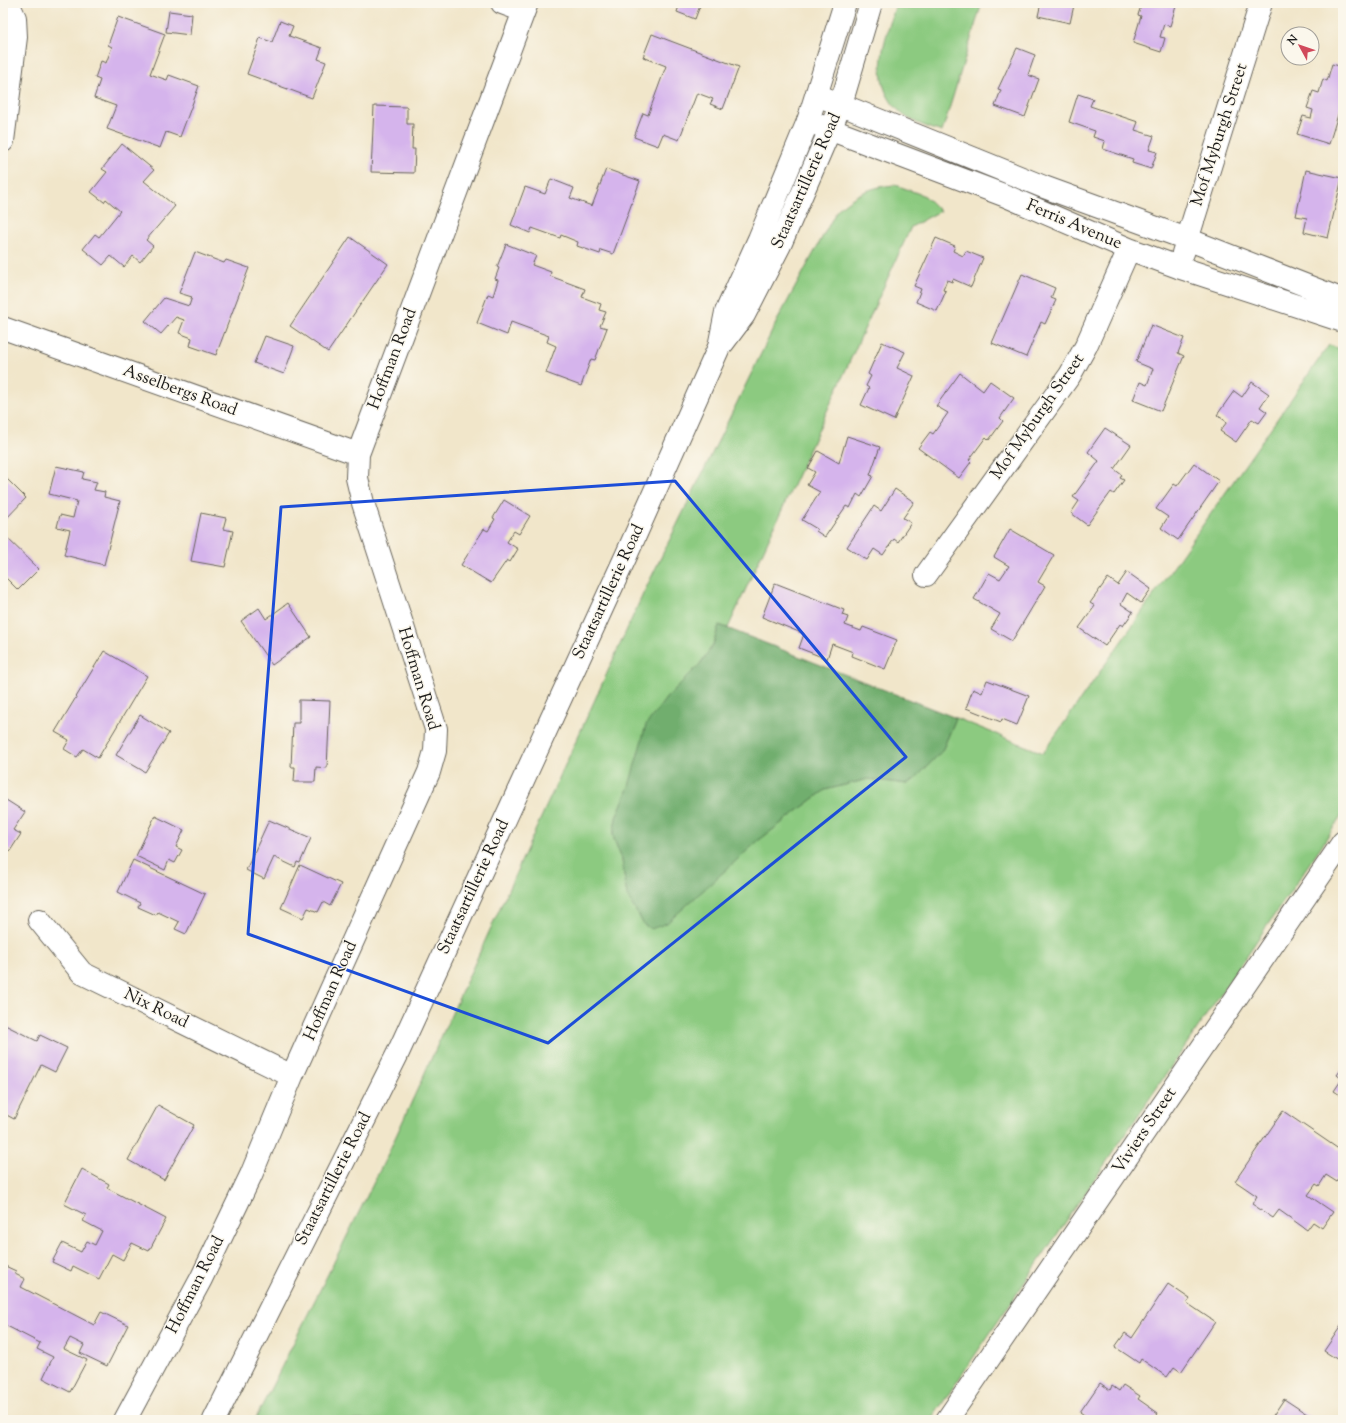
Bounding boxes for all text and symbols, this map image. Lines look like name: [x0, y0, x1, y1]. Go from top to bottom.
north arrow: [1280, 26, 1320, 66]
text: N: [1284, 32, 1302, 49]
street label: Mof Myburgh Street: [1186, 60, 1255, 210]
street label: Staatsartillerie Road: [766, 109, 848, 253]
street label: Ferris Avenue: [1022, 194, 1126, 256]
street label: Hoffman Road: [363, 304, 423, 413]
street label: Mof Myburgh Street: [985, 349, 1091, 485]
street label: Asselbergs Road: [119, 359, 241, 423]
street label: Staatsartillerie Road: [567, 520, 651, 664]
street label: Hoffman Road: [391, 624, 445, 734]
street label: Staatsartillerie Road: [432, 815, 516, 959]
street label: Hoffman Road: [298, 937, 364, 1045]
street label: Nix Road: [120, 983, 193, 1035]
street label: Viviers Street: [1107, 1083, 1183, 1179]
street label: Staatsartillerie Road: [290, 1108, 378, 1250]
street label: Hoffman Road: [161, 1232, 231, 1338]

